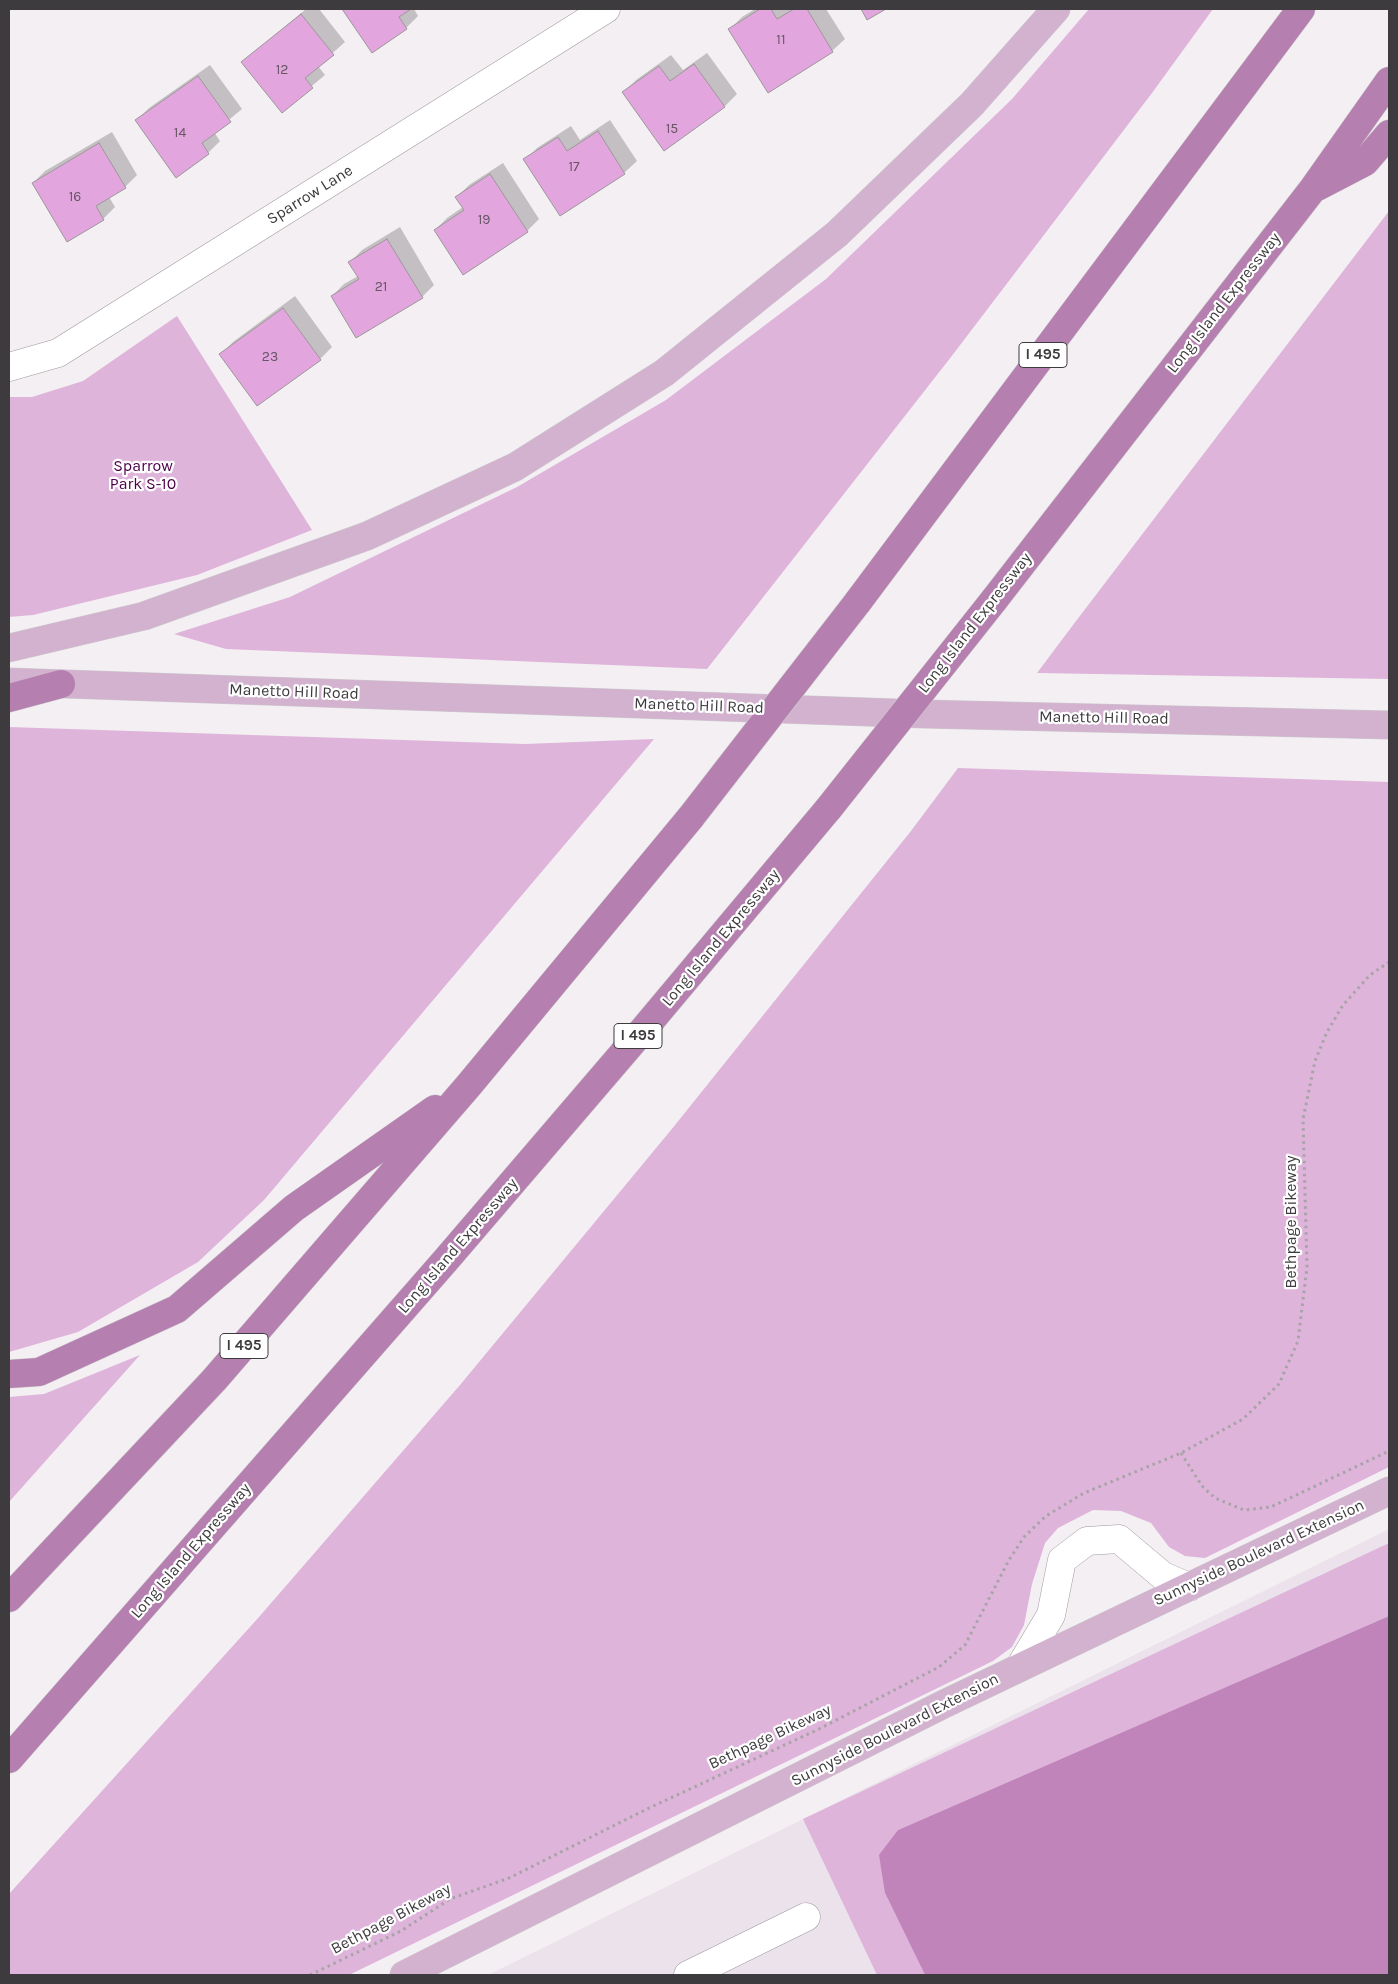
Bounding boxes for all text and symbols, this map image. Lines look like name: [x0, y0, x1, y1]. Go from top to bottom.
house number: 11: [776, 32, 786, 48]
house number: 12: [276, 62, 288, 78]
house number: 15: [666, 121, 678, 137]
house number: 14: [174, 125, 186, 141]
house number: 17: [568, 159, 580, 175]
street label: Sparrow Lane: [263, 161, 357, 229]
house number: 16: [69, 189, 81, 205]
house number: 19: [478, 212, 490, 228]
street label: Long Island Expressway: [1163, 229, 1285, 377]
house number: 21: [375, 279, 387, 295]
road number: I 495: [1019, 342, 1067, 368]
house number: 23: [262, 349, 278, 365]
park label: Sparrow Park S-10: [110, 456, 176, 494]
street label: Long Island Expressway: [914, 549, 1036, 697]
street label: Manetto Hill Road: [229, 680, 359, 704]
street label: Manetto Hill Road: [634, 694, 764, 718]
street label: Manetto Hill Road: [1039, 707, 1169, 729]
street label: Long Island Expressway: [658, 866, 784, 1010]
road number: I 495: [614, 1024, 662, 1048]
street label: Bethpage Bikeway: [1281, 1156, 1301, 1288]
street label: Long Island Expressway: [394, 1174, 522, 1318]
road number: I 495: [220, 1334, 268, 1358]
street label: Long Island Expressway: [127, 1479, 255, 1623]
street label: Sunnyside Boulevard Extension: [1151, 1496, 1367, 1610]
street label: Sunnyside Boulevard Extension: [788, 1669, 1002, 1791]
street label: Bethpage Bikeway: [706, 1700, 834, 1774]
street label: Bethpage Bikeway: [328, 1879, 454, 1959]

